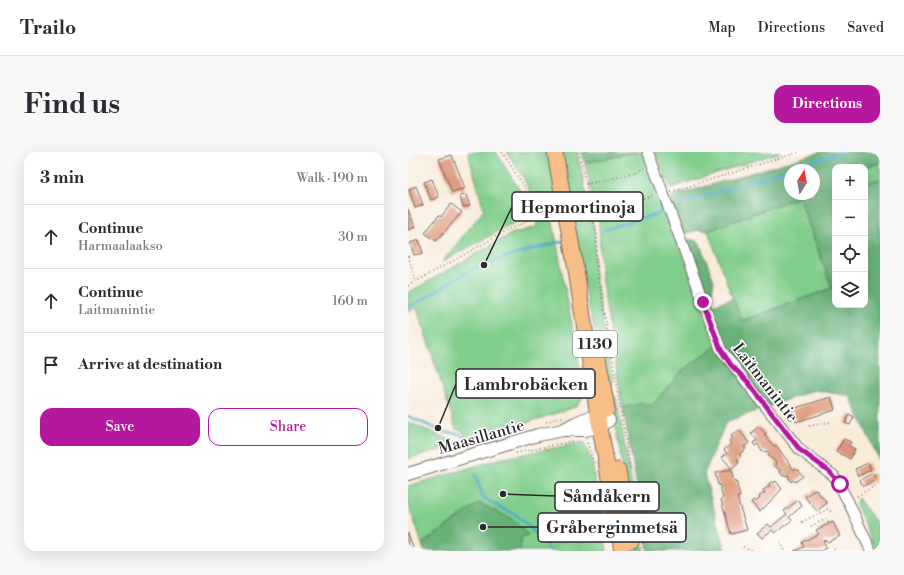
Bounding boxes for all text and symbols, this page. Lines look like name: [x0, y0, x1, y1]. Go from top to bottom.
text: Trailo: [20, 16, 76, 40]
text: Map: [708, 19, 736, 37]
text: Directions: [758, 19, 825, 37]
text: Saved: [847, 19, 884, 37]
button: Directions: [774, 85, 880, 123]
text: Find us: [24, 87, 120, 122]
north arrow: [784, 164, 820, 200]
map controls: [832, 164, 868, 308]
button: +: [832, 164, 868, 200]
text: 3 min: [40, 167, 84, 189]
text: Walk · 190 m: [297, 170, 368, 186]
callout: Hepmortinoja: [512, 192, 643, 221]
text: Hepmortinoja: [521, 197, 636, 219]
button: −: [832, 200, 868, 236]
text: Continue: [78, 219, 143, 238]
icon: ahead: [40, 226, 62, 248]
text: 30 m: [338, 229, 368, 245]
button: locate: [832, 236, 868, 272]
text: Harmaalaakso: [78, 238, 163, 254]
button: layers: [832, 272, 868, 308]
text: Continue: [78, 283, 143, 302]
icon: ahead: [40, 290, 62, 312]
text: 160 m: [332, 293, 368, 309]
route end: [694, 293, 712, 311]
text: Laitmanintie: [78, 302, 155, 318]
road number: 1130: [573, 331, 617, 357]
street label: Laitmanintie: [728, 339, 802, 426]
icon: arrive: [40, 354, 62, 376]
text: Arrive at destination: [78, 355, 222, 374]
callout: Lambrobäcken: [456, 369, 595, 398]
text: Lambrobäcken: [464, 374, 588, 396]
button: Save: [40, 408, 200, 446]
button: Share: [208, 408, 368, 446]
street label: Maasillantie: [436, 415, 527, 459]
route start: [831, 475, 849, 493]
callout: Såndåkern: [555, 482, 659, 511]
text: Såndåkern: [563, 486, 651, 508]
callout: Gråberginmetsä: [538, 513, 686, 542]
text: Gråberginmetsä: [546, 517, 679, 539]

